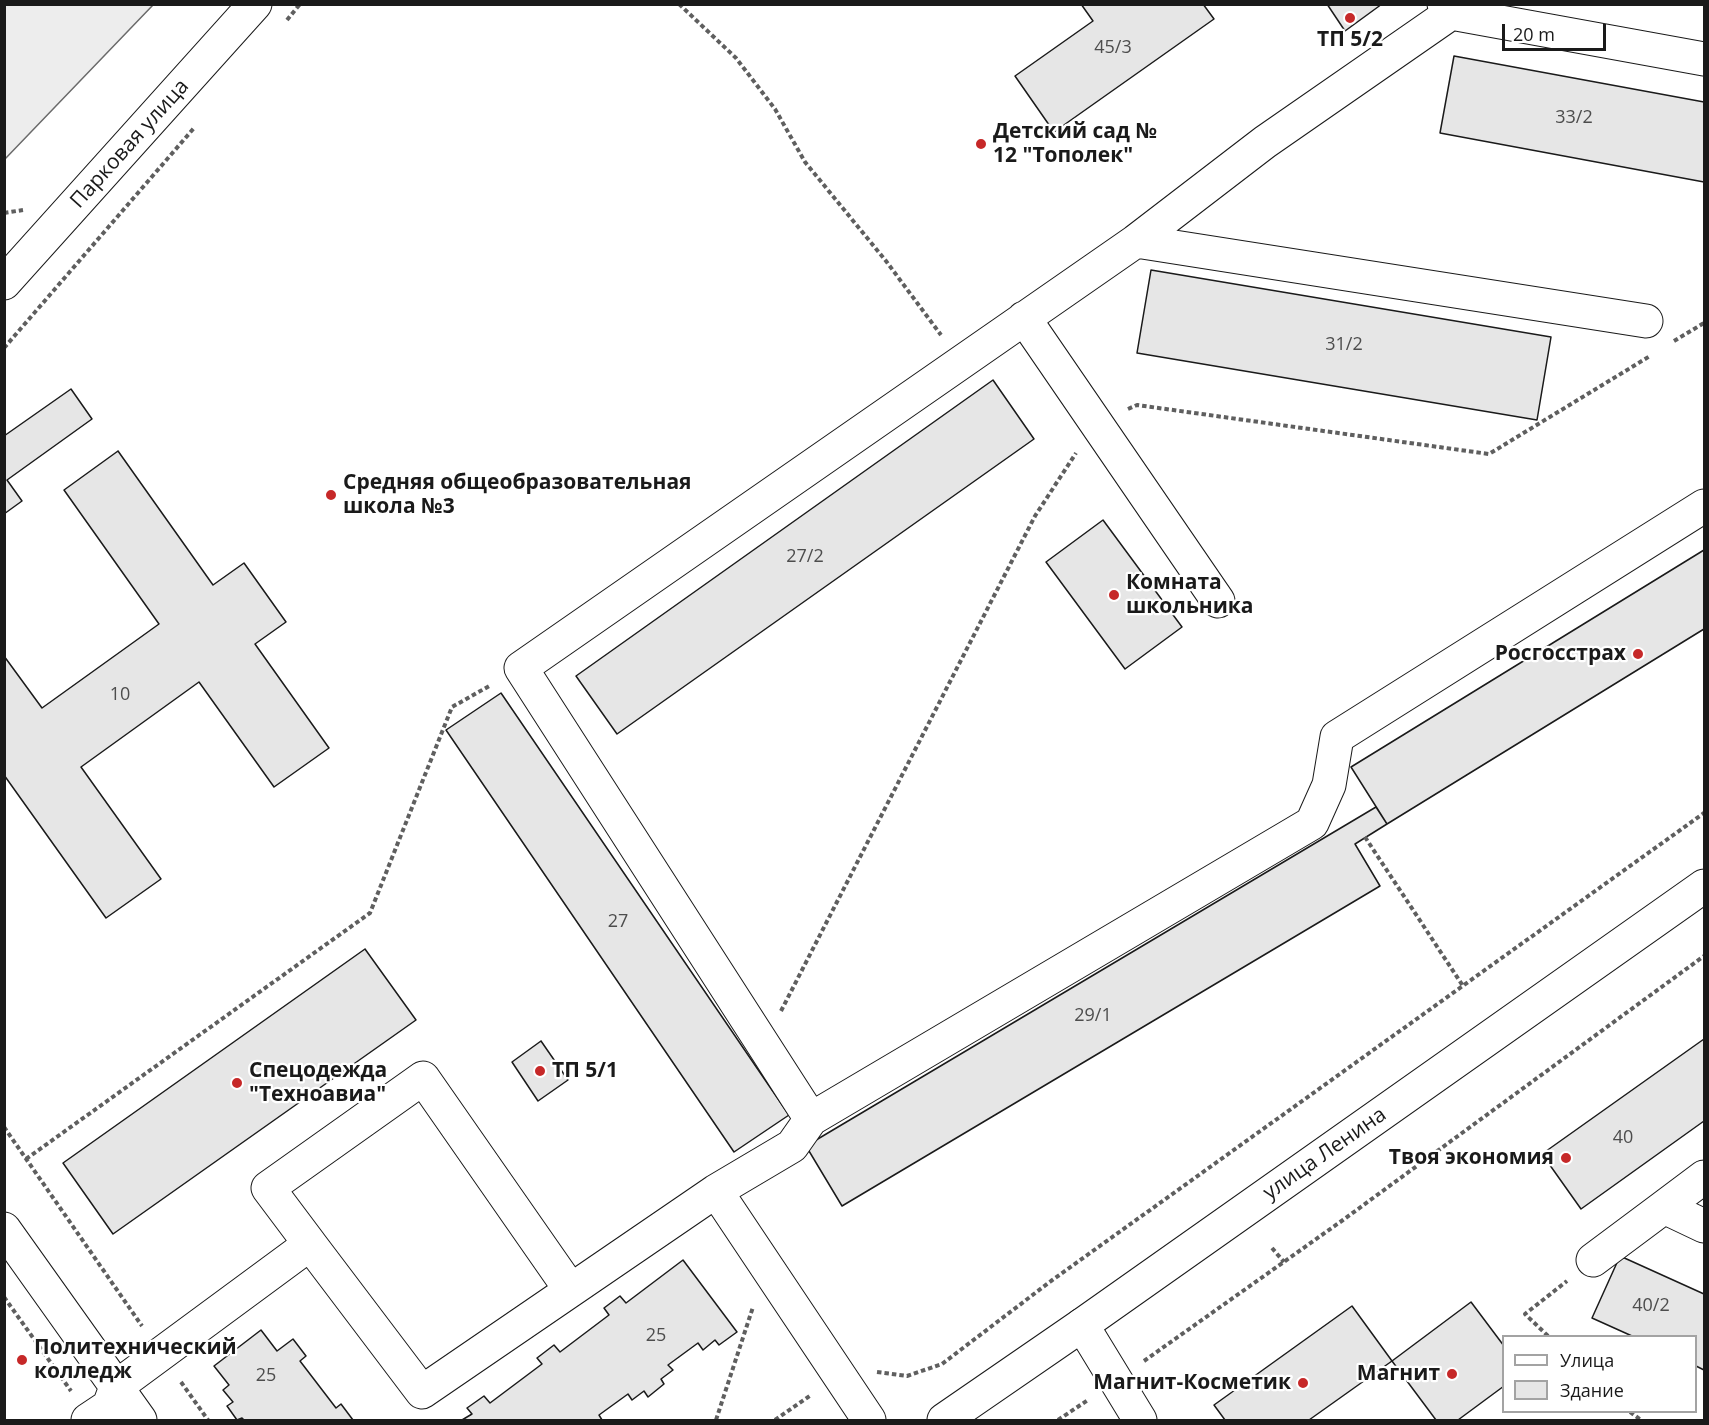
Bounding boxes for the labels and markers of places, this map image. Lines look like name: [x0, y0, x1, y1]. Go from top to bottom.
marker: ТП 5/2: [1343, 11, 1357, 25]
place label: ТП 5/2: [1317, 27, 1383, 53]
place label: Детский сад № 12 "Тополек": [993, 119, 1157, 169]
marker: Детский сад № 12 "Тополек": [974, 137, 988, 151]
place label: Средняя общеобразовательная школа №3: [343, 470, 692, 520]
marker: Средняя общеобразовательная школа №3: [324, 488, 338, 502]
place label: Комната школьника: [1126, 570, 1254, 620]
marker: Комната школьника: [1107, 588, 1121, 602]
place label: Росгосстрах: [1495, 641, 1626, 667]
marker: Росгосстрах: [1631, 647, 1645, 661]
place label: Спецодежда "Техноавиа": [249, 1058, 387, 1108]
place label: ТП 5/1: [552, 1058, 618, 1084]
marker: ТП 5/1: [533, 1064, 547, 1078]
marker: Спецодежда "Техноавиа": [230, 1076, 244, 1090]
place label: Твоя экономия: [1389, 1145, 1554, 1171]
marker: Твоя экономия: [1559, 1151, 1573, 1165]
place label: Политехнический колледж: [34, 1335, 237, 1385]
marker: Политехнический колледж: [15, 1353, 29, 1367]
place label: Магнит: [1357, 1361, 1440, 1387]
marker: Магнит: [1445, 1367, 1459, 1381]
place label: Магнит-Косметик: [1093, 1370, 1291, 1396]
marker: Магнит-Косметик: [1296, 1376, 1310, 1390]

